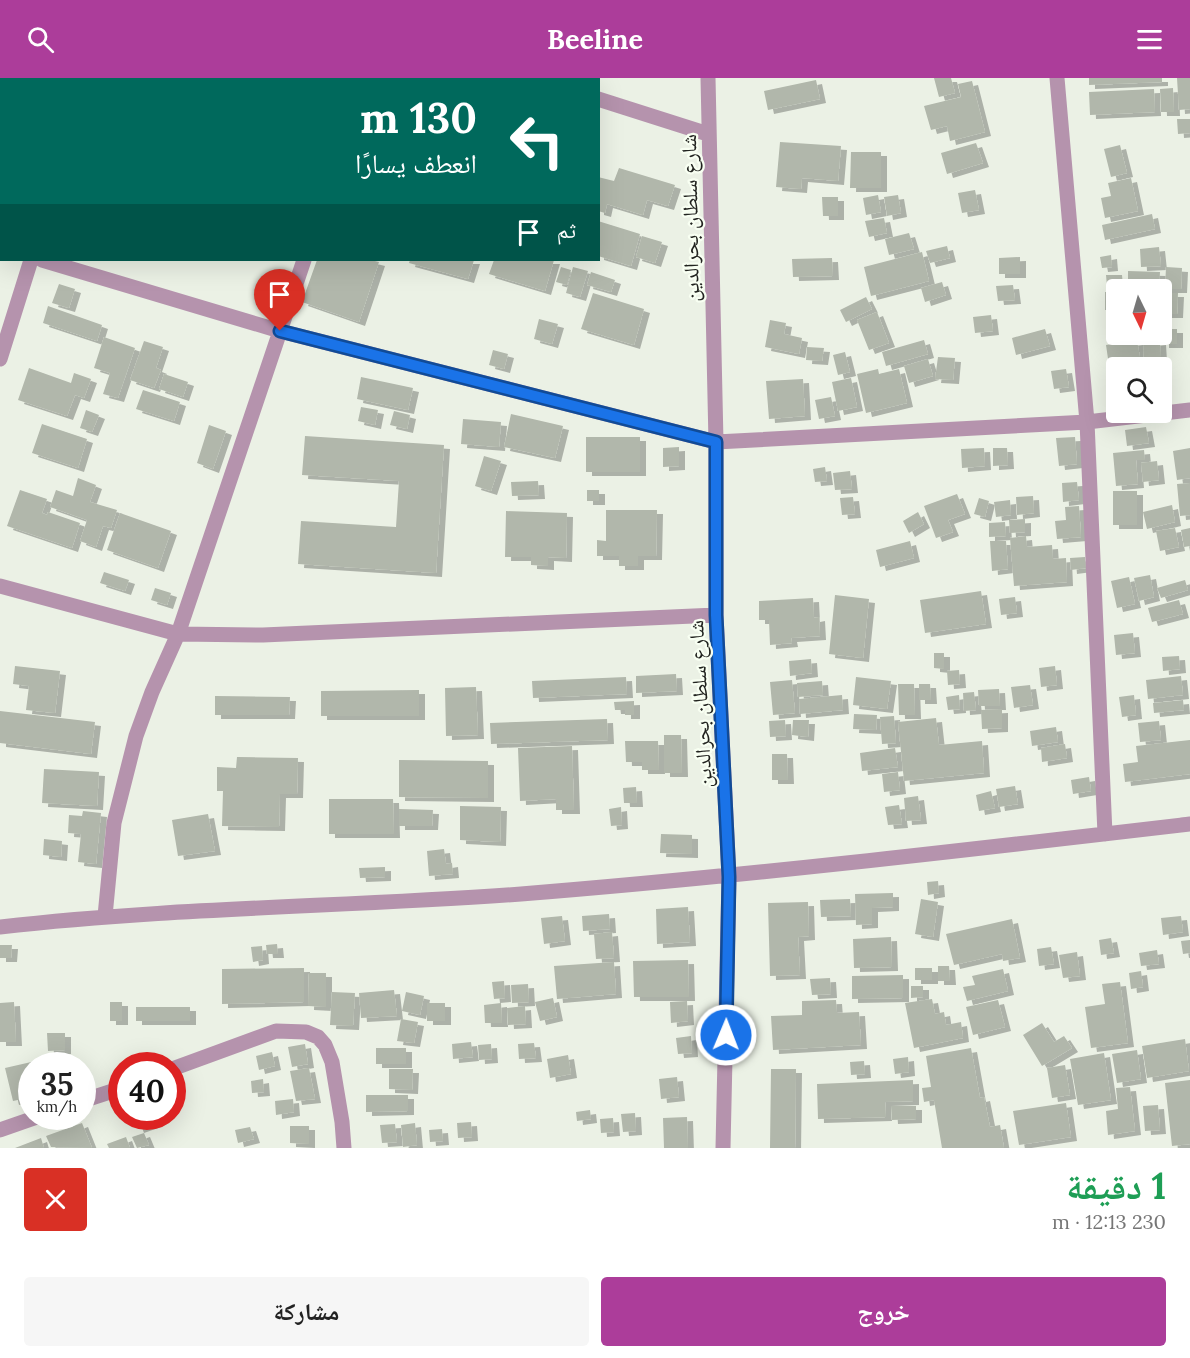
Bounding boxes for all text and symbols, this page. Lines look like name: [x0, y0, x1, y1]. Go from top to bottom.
text: Beeline: [547, 22, 643, 56]
icon: search: [24, 23, 57, 56]
icon: menu: [1133, 23, 1166, 56]
text: 130 m: [360, 91, 477, 145]
icon: left: [498, 102, 576, 180]
street label: شارع سلطان بحرالدين: [675, 134, 705, 302]
text: انعطف يسارًا: [355, 146, 477, 180]
icon: arrive: [512, 216, 545, 249]
text: ثم: [557, 216, 576, 244]
pin: [254, 269, 305, 331]
icon: arrive: [263, 278, 296, 311]
north arrow: [1106, 279, 1172, 345]
map controls: [1106, 279, 1172, 423]
button: search: [1106, 357, 1172, 423]
street label: شارع سلطان بحرالدين: [682, 619, 718, 789]
position arrow: [694, 1003, 758, 1067]
speed limit sign: 40: [108, 1052, 186, 1130]
text: 35: [40, 1065, 73, 1103]
text: km/h: [37, 1097, 77, 1116]
text: 1 دقيقة: [1066, 1163, 1166, 1209]
button: close: [24, 1168, 87, 1231]
text: 230 m · 12:13: [1052, 1209, 1166, 1234]
button: مشاركة: [24, 1277, 589, 1346]
button: خروج: [601, 1277, 1166, 1346]

